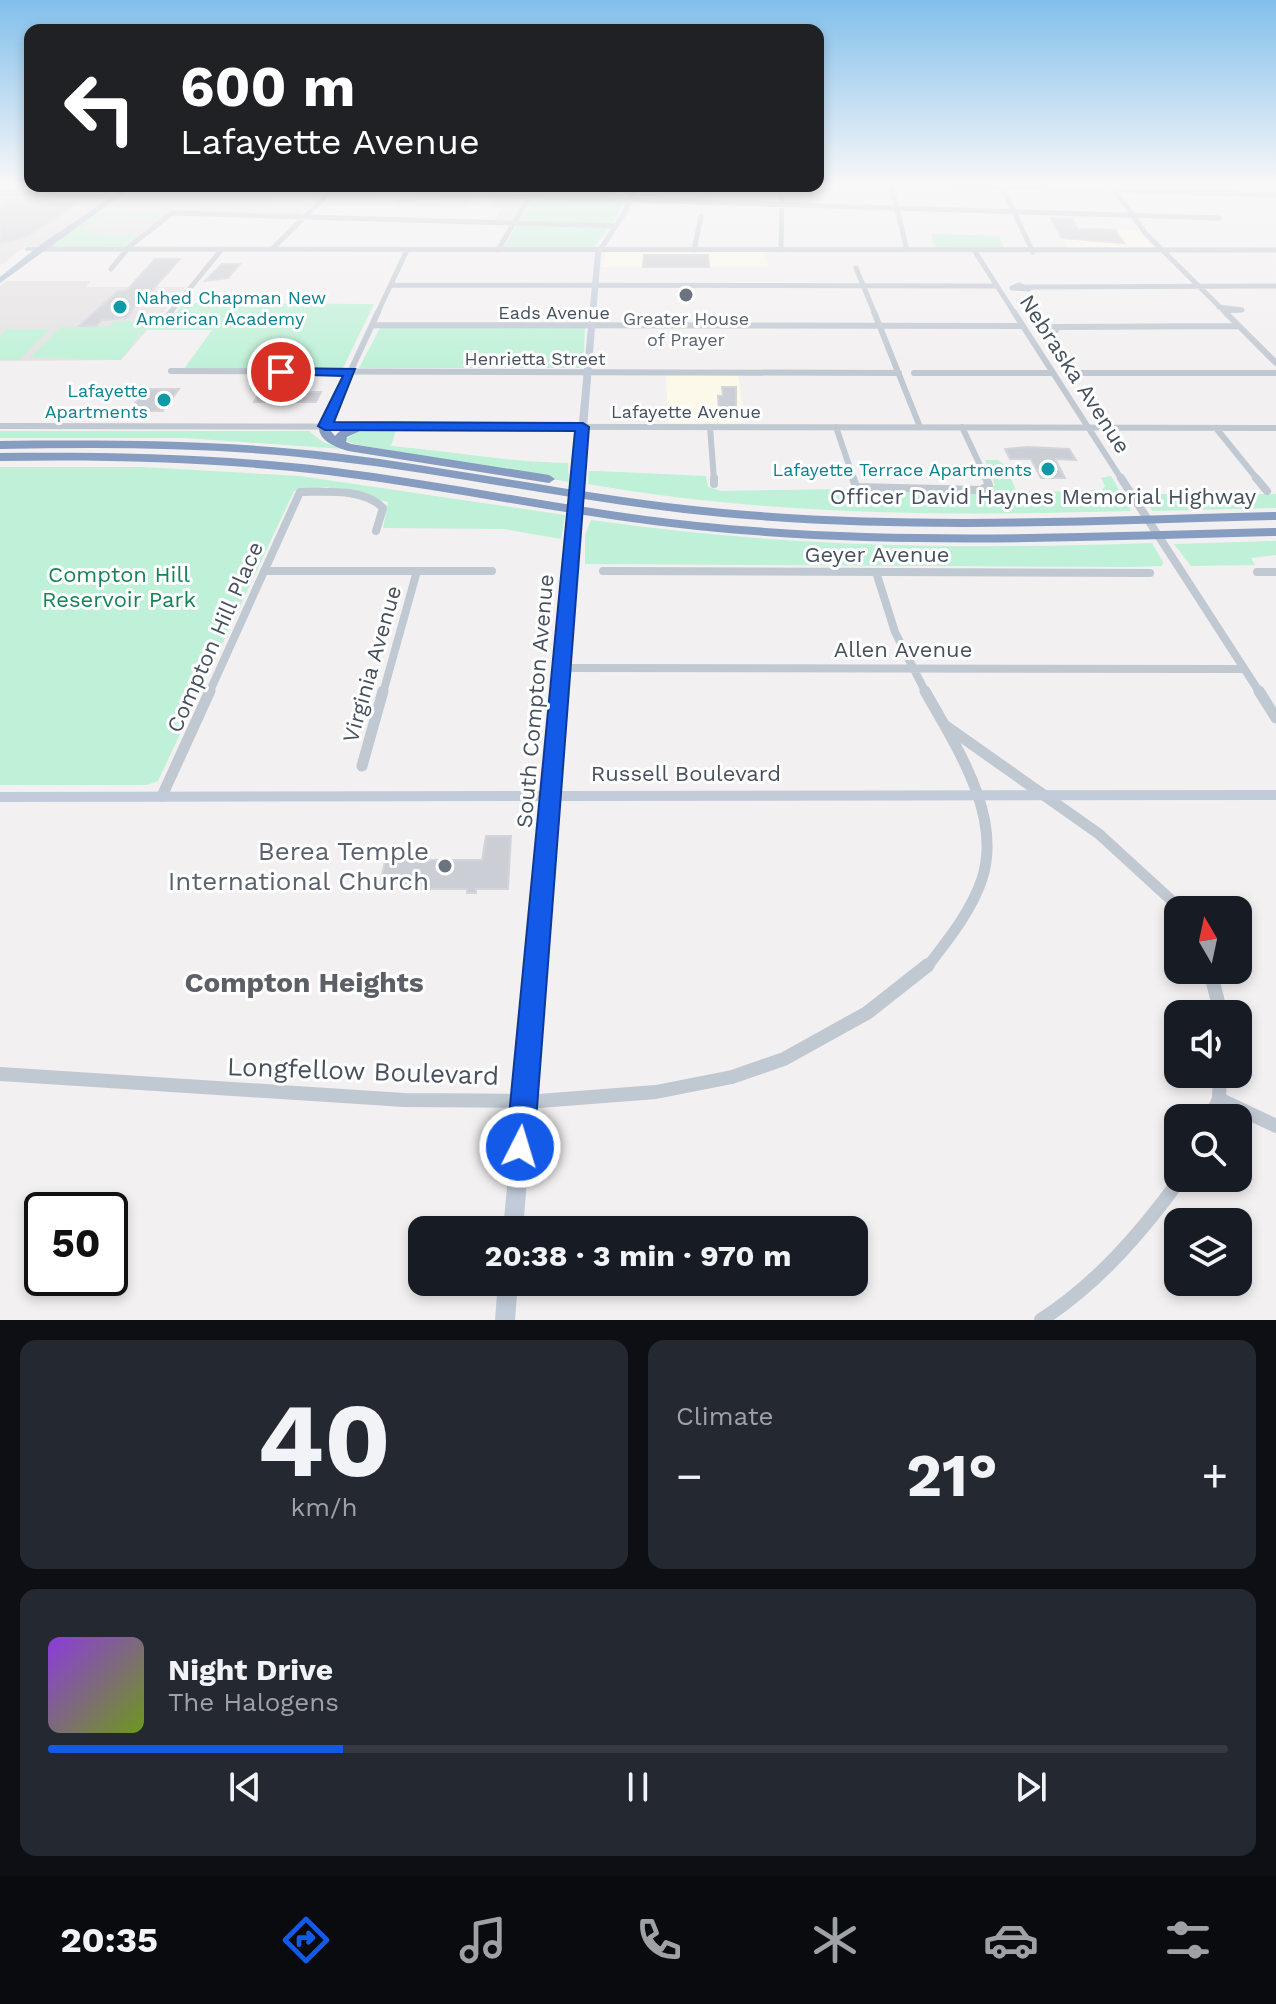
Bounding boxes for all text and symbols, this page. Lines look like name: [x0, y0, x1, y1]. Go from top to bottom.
text: 600 m: [180, 54, 355, 120]
icon: left: [48, 56, 152, 160]
text: Lafayette Avenue: [180, 121, 480, 163]
marker: Greater House of Prayer: [677, 286, 695, 304]
place label: Nahed Chapman New American Academy: [136, 287, 326, 329]
street label: Nebraska Avenue: [1014, 290, 1136, 458]
marker: Nahed Chapman New American Academy: [111, 298, 129, 316]
street label: Eads Avenue: [498, 302, 610, 323]
place label: Greater House of Prayer: [623, 308, 749, 350]
pin: [247, 338, 315, 406]
street label: Henrietta Street: [465, 348, 606, 369]
icon: arrive: [259, 350, 303, 394]
place label: Lafayette Apartments: [45, 380, 148, 422]
marker: Lafayette Apartments: [155, 391, 173, 409]
street label: Lafayette Avenue: [611, 401, 761, 422]
place label: Lafayette Terrace Apartments: [772, 459, 1032, 480]
marker: Lafayette Terrace Apartments: [1039, 460, 1057, 478]
street label: Officer David Haynes Memorial Highway: [830, 484, 1257, 509]
street label: Compton Hill Place: [162, 538, 268, 736]
street label: Geyer Avenue: [804, 542, 950, 567]
park label: Compton Hill Reservoir Park: [42, 562, 196, 612]
street label: South Compton Avenue: [511, 573, 559, 829]
street label: Virginia Avenue: [338, 583, 406, 745]
street label: Allen Avenue: [834, 637, 972, 662]
street label: Russell Boulevard: [591, 761, 781, 786]
place label: Berea Temple International Church: [168, 836, 429, 896]
marker: Berea Temple International Church: [436, 857, 454, 875]
north arrow: [1164, 896, 1252, 984]
map controls: [1164, 896, 1252, 1296]
district label: Compton Heights: [184, 966, 424, 999]
button: sound: [1164, 1000, 1252, 1088]
street label: Longfellow Boulevard: [226, 1051, 500, 1091]
button: search: [1164, 1104, 1252, 1192]
position arrow: [478, 1105, 562, 1189]
speed limit sign: 50: [24, 1192, 128, 1296]
button: layers: [1164, 1208, 1252, 1296]
text: 20:38 · 3 min · 970 m: [485, 1238, 791, 1273]
text: 40: [257, 1379, 391, 1501]
text: Climate: [676, 1401, 774, 1431]
text: 21°: [906, 1440, 998, 1511]
text: −: [676, 1450, 703, 1502]
text: +: [1201, 1450, 1228, 1502]
text: km/h: [291, 1492, 357, 1522]
text: Night Drive: [168, 1652, 333, 1687]
text: The Halogens: [168, 1687, 339, 1717]
icon: previous: [223, 1765, 267, 1809]
icon: pause: [616, 1765, 660, 1809]
icon: next: [1009, 1765, 1053, 1809]
icon: directions: [278, 1912, 334, 1968]
icon: music: [455, 1912, 511, 1968]
icon: phone: [631, 1912, 687, 1968]
icon: climate: [807, 1912, 863, 1968]
icon: car: [983, 1912, 1039, 1968]
icon: filters: [1160, 1912, 1216, 1968]
text: 20:35: [60, 1919, 158, 1961]

